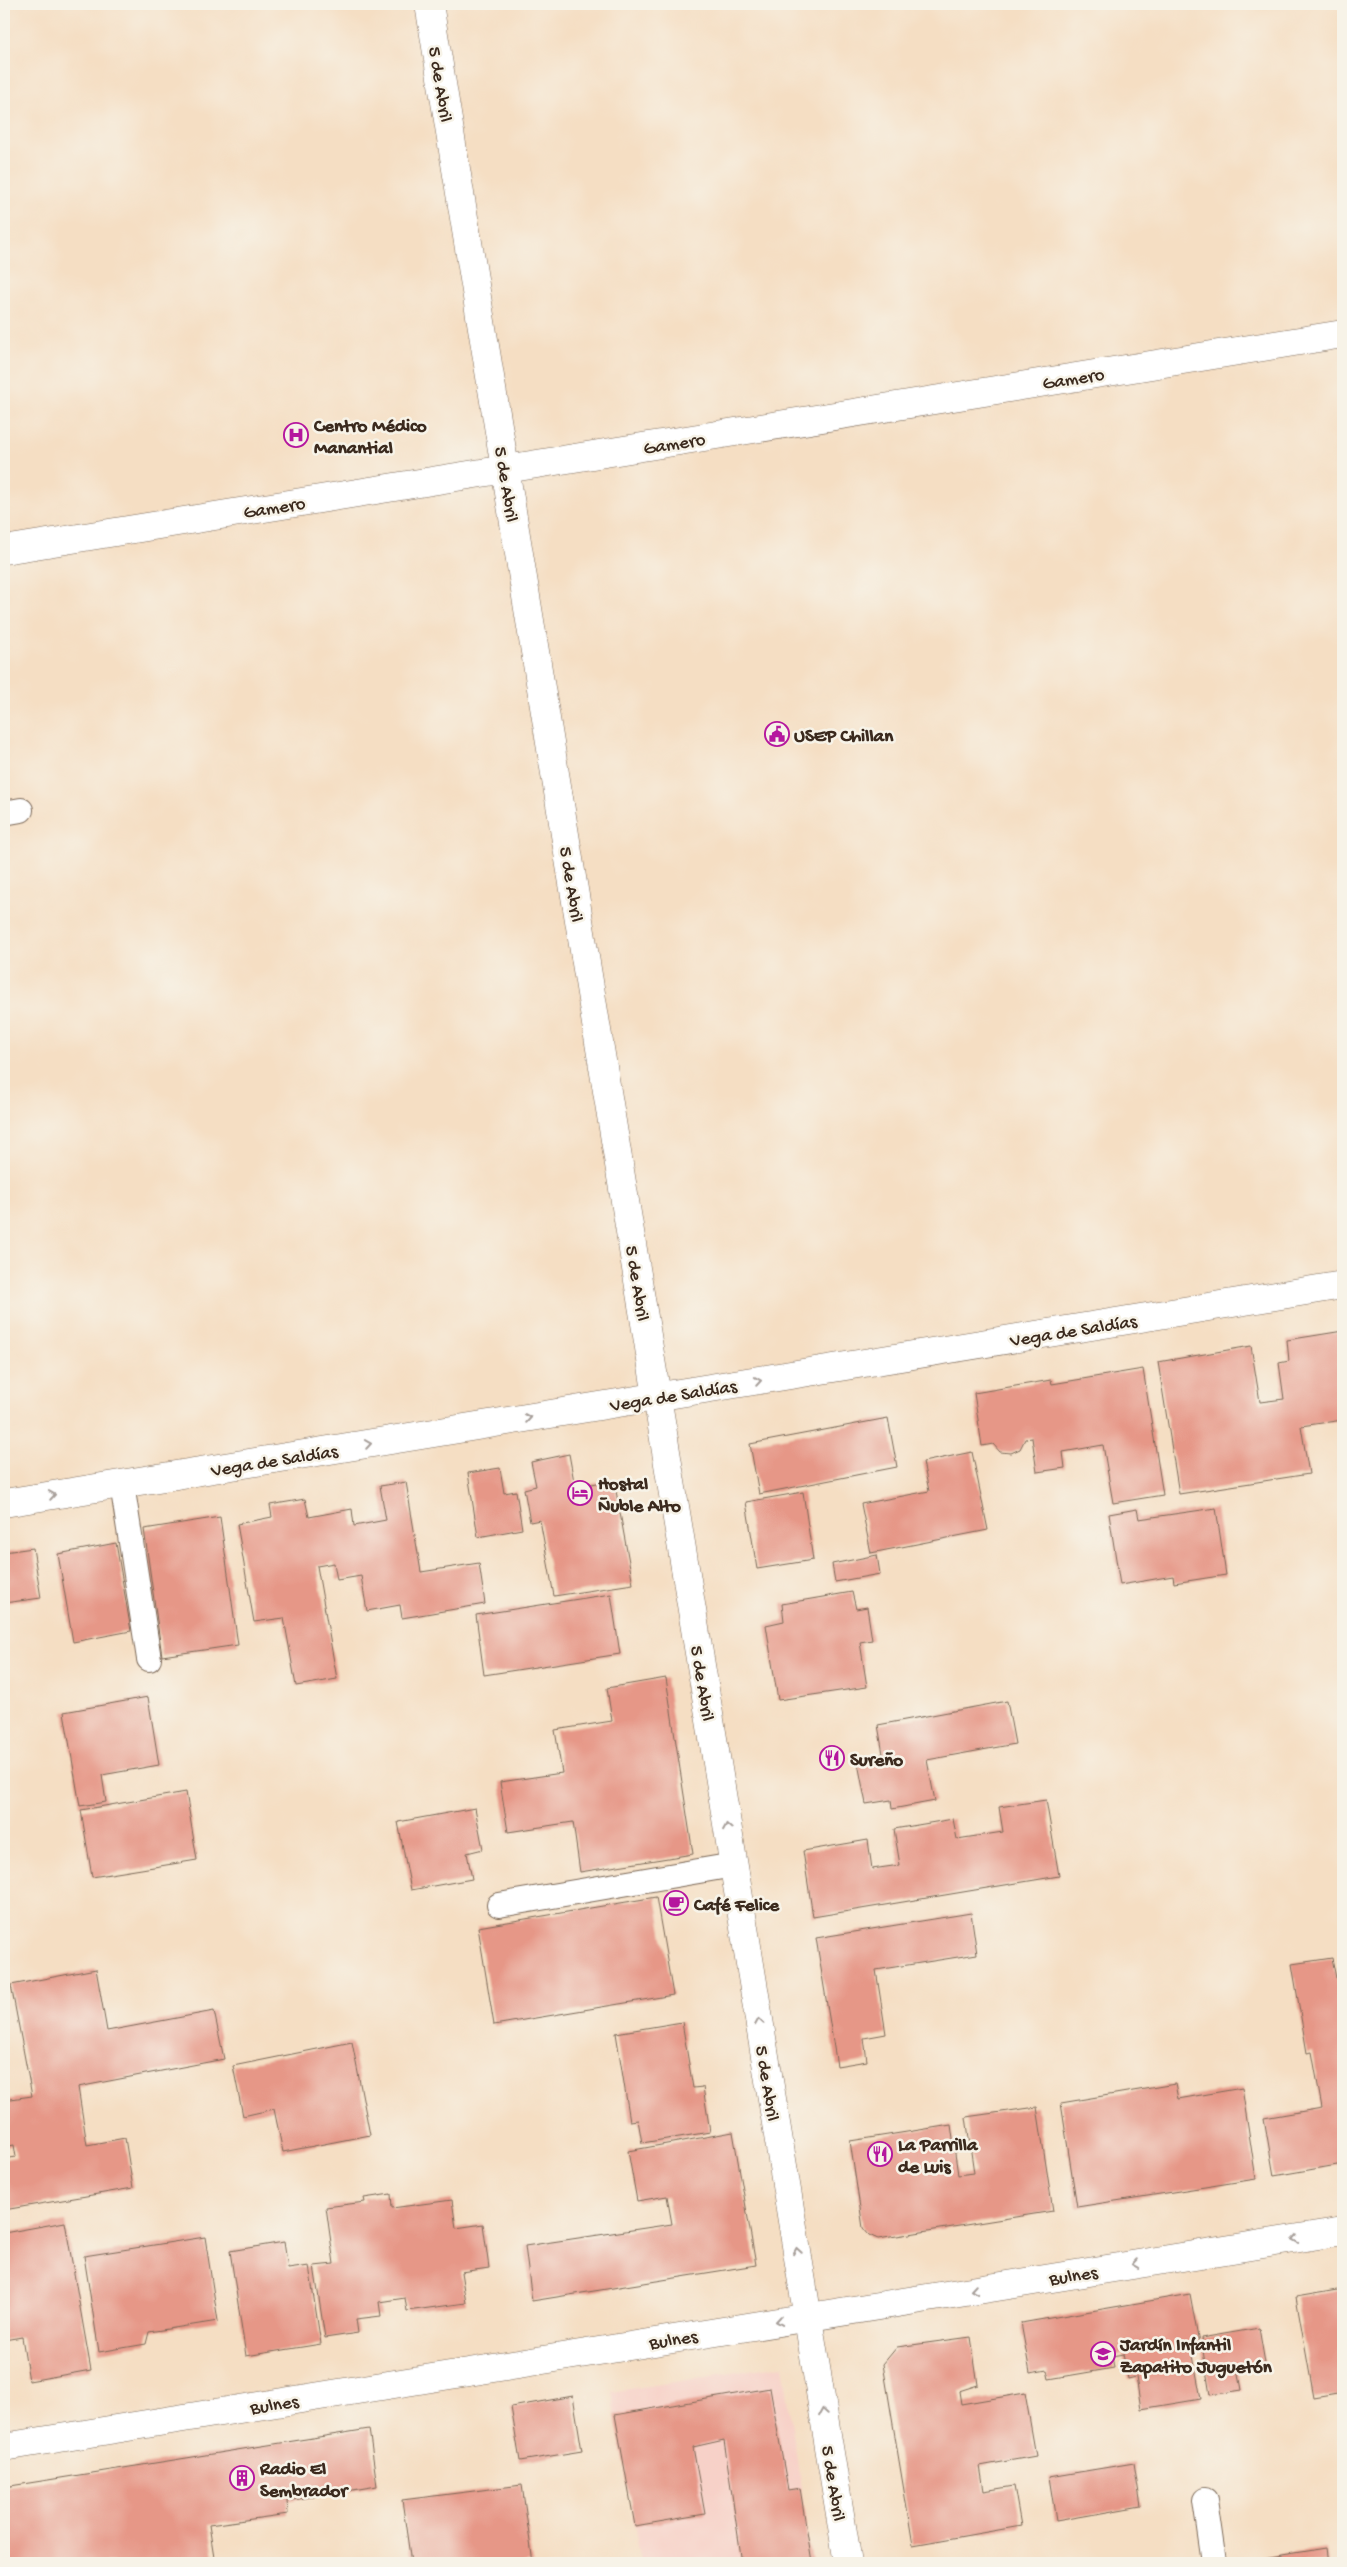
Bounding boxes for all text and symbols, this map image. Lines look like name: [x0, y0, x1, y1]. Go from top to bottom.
street label: 5 de Abril: [421, 45, 456, 124]
street label: Gamero: [1041, 364, 1106, 397]
place label: Centro Médico Manantial: [313, 416, 427, 461]
hospital icon: Centro Médico Manantial: [283, 422, 309, 448]
street label: Gamero: [642, 429, 707, 462]
street label: 5 de Abril: [487, 445, 522, 524]
street label: Gamero: [242, 493, 307, 526]
public building icon: USEP Chillan: [764, 721, 790, 747]
place label: USEP Chillan: [794, 726, 894, 749]
street label: 5 de Abril: [552, 845, 587, 924]
street label: 5 de Abril: [618, 1244, 653, 1323]
street label: Vega de Saldías: [1008, 1311, 1140, 1354]
street label: Vega de Saldías: [608, 1376, 740, 1419]
one-way arrow: [753, 1376, 762, 1386]
one-way arrow: [524, 1413, 532, 1424]
one-way arrow: [364, 1439, 372, 1450]
street label: Vega de Saldías: [209, 1441, 341, 1484]
place label: Hostal Ñuble Alto: [598, 1474, 681, 1519]
hotel icon: Hostal Ñuble Alto: [567, 1480, 593, 1506]
one-way arrow: [47, 1491, 56, 1501]
street label: 5 de Abril: [683, 1644, 718, 1723]
restaurant icon: Sureño: [819, 1745, 845, 1771]
place label: Sureño: [850, 1750, 903, 1773]
one-way arrow: [723, 1822, 733, 1831]
cafe icon: Café Felice: [663, 1890, 689, 1916]
place label: Café Felice: [693, 1895, 780, 1918]
one-way arrow: [755, 2017, 765, 2026]
street label: 5 de Abril: [748, 2044, 783, 2123]
place label: La Parrilla de Luis: [898, 2135, 979, 2180]
restaurant icon: La Parrilla de Luis: [867, 2141, 893, 2167]
one-way arrow: [1291, 2233, 1299, 2244]
one-way arrow: [792, 2247, 803, 2255]
one-way arrow: [1130, 2259, 1139, 2269]
street label: Bulnes: [1047, 2262, 1100, 2293]
one-way arrow: [970, 2284, 978, 2295]
one-way arrow: [775, 2315, 783, 2326]
street label: Bulnes: [647, 2326, 700, 2357]
place label: Jardín Infantil Zapatito Juguetón: [1119, 2335, 1273, 2380]
school or university icon: Jardín Infantil Zapatito Juguetón: [1090, 2341, 1116, 2367]
street label: Bulnes: [248, 2391, 301, 2422]
one-way arrow: [819, 2407, 829, 2416]
street label: 5 de Abril: [814, 2444, 849, 2523]
place label: Radio El Sembrador: [259, 2459, 349, 2504]
building icon: Radio El Sembrador: [229, 2465, 255, 2491]

